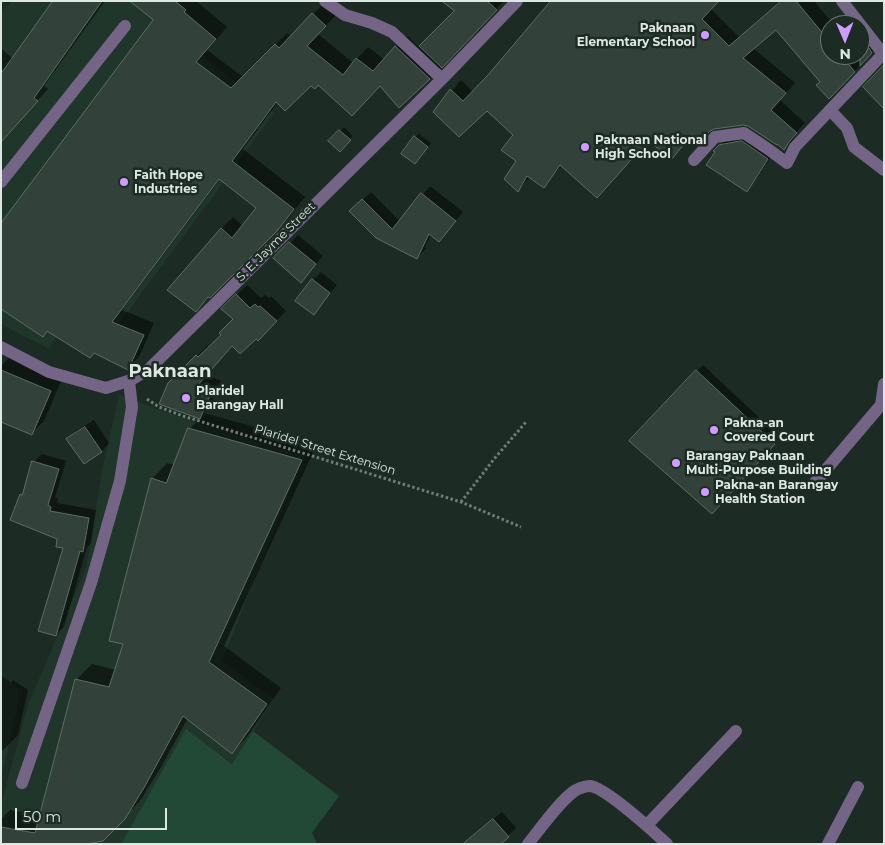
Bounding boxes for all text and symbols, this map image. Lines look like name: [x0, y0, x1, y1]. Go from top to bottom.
north arrow: [820, 15, 870, 65]
place label: Paknaan Elementary School: [577, 21, 695, 49]
marker: Paknaan Elementary School: [699, 29, 711, 41]
text: N: [839, 45, 851, 63]
place label: Paknaan National High School: [595, 133, 707, 161]
marker: Paknaan National High School: [579, 141, 591, 153]
place label: Faith Hope Industries: [134, 168, 203, 196]
marker: Faith Hope Industries: [118, 176, 130, 188]
street label: S. E. Jayme Street: [233, 199, 319, 285]
district label: Paknaan: [129, 361, 211, 383]
place label: Plaridel Barangay Hall: [196, 384, 284, 412]
marker: Plaridel Barangay Hall: [180, 392, 192, 404]
place label: Pakna-an Covered Court: [724, 416, 814, 444]
street label: Plaridel Street Extension: [253, 422, 397, 478]
marker: Pakna-an Covered Court: [708, 424, 720, 436]
place label: Barangay Paknaan Multi-Purpose Building: [686, 449, 832, 477]
marker: Barangay Paknaan Multi-Purpose Building: [670, 457, 682, 469]
place label: Pakna-an Barangay Health Station: [715, 478, 838, 506]
marker: Pakna-an Barangay Health Station: [699, 486, 711, 498]
scale bar: [18, 798, 170, 830]
text: 50 m: [23, 807, 61, 826]

